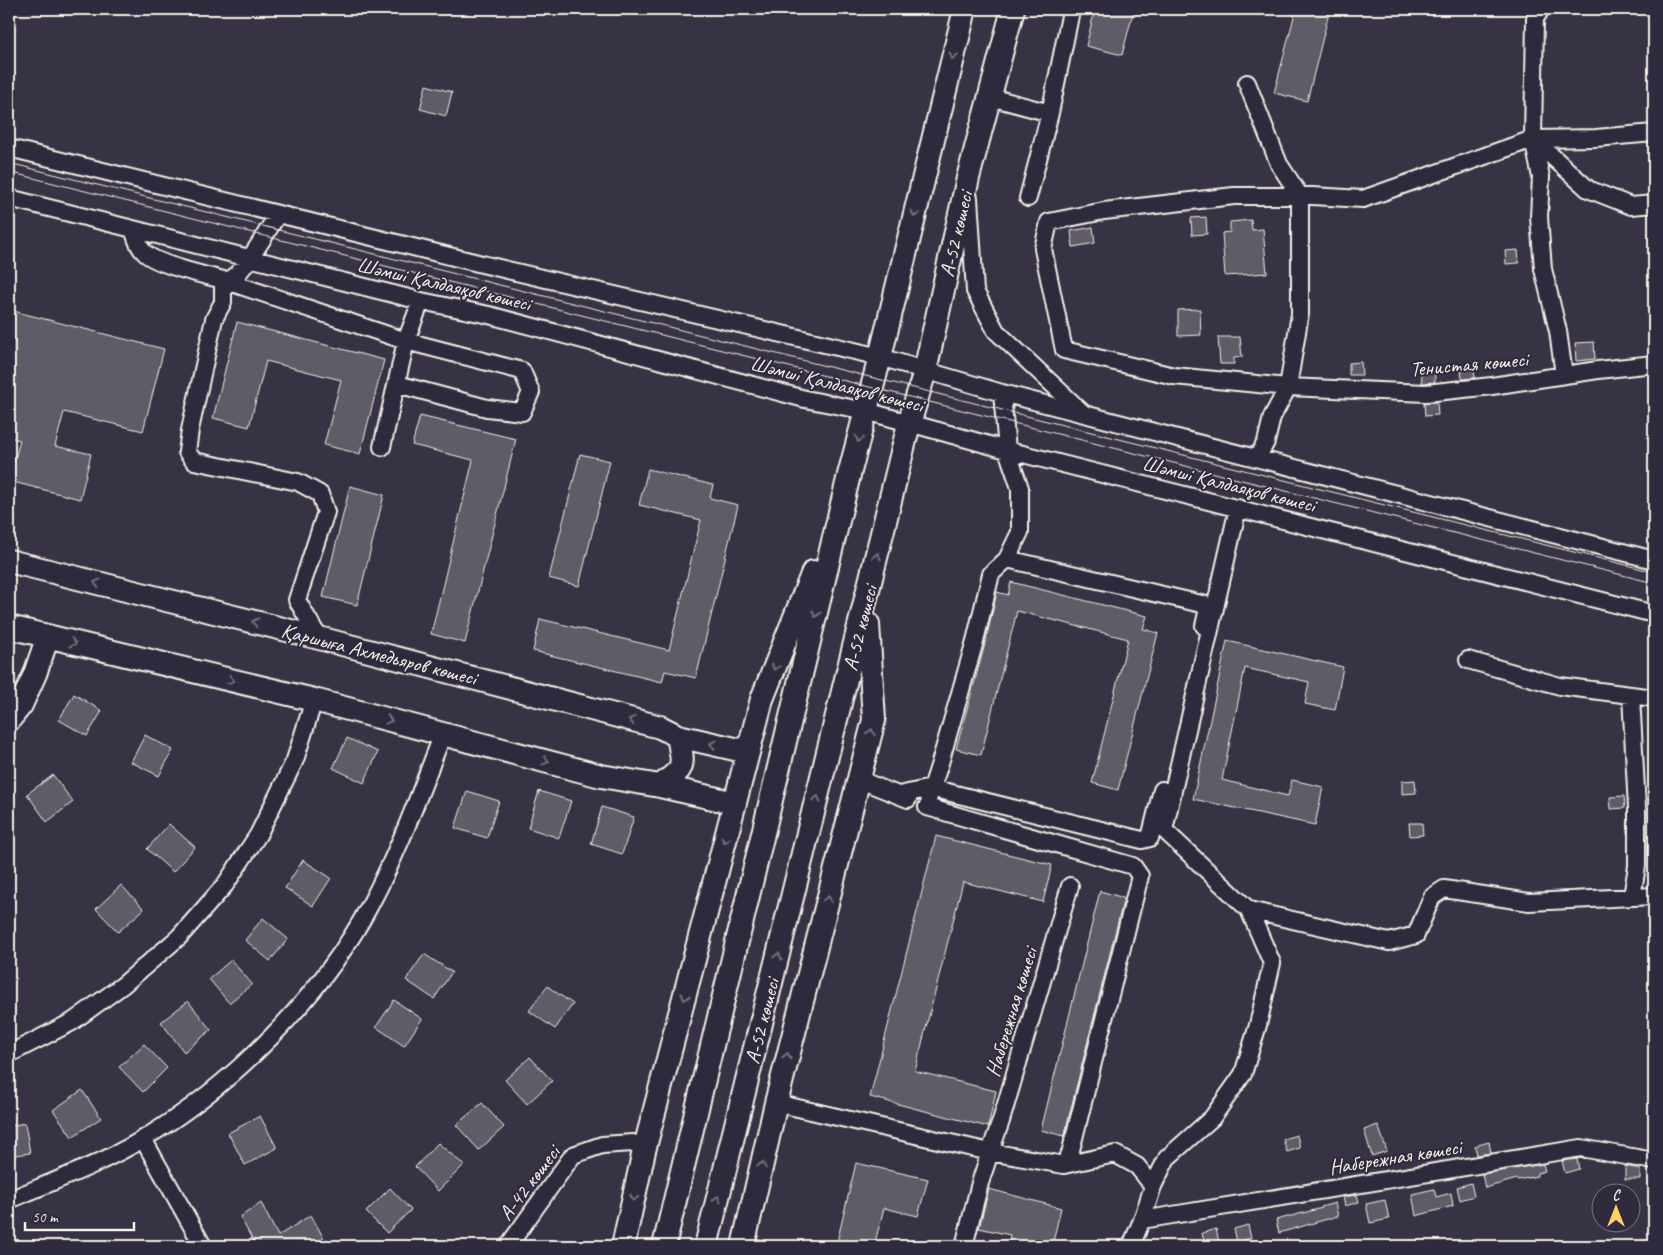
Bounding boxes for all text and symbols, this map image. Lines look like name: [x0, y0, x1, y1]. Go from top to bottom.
one-way arrow: [949, 52, 959, 60]
street label: А-52 көшесі: [934, 186, 979, 279]
one-way arrow: [910, 209, 921, 218]
street label: Шәмші Қалдаяқов көшесі: [355, 251, 536, 317]
street label: Тенистая көшесі: [1409, 346, 1532, 382]
street label: Шәмші Қалдаяқов көшесі: [748, 350, 929, 419]
one-way arrow: [854, 435, 864, 443]
street label: Шәмші Қалдаяқов көшесі: [1140, 450, 1321, 519]
one-way arrow: [871, 552, 882, 561]
one-way arrow: [93, 578, 102, 589]
street label: А-52 көшесі: [837, 580, 884, 673]
one-way arrow: [811, 610, 821, 618]
street label: Қаршыға Ахмедьяров көшесі: [279, 617, 482, 692]
one-way arrow: [251, 618, 259, 628]
one-way arrow: [69, 637, 77, 647]
one-way arrow: [771, 662, 782, 671]
one-way arrow: [227, 674, 236, 685]
one-way arrow: [384, 714, 392, 724]
one-way arrow: [628, 715, 637, 726]
one-way arrow: [865, 728, 876, 737]
one-way arrow: [709, 739, 717, 750]
one-way arrow: [541, 755, 550, 766]
one-way arrow: [811, 794, 822, 803]
one-way arrow: [720, 836, 731, 845]
one-way arrow: [822, 895, 832, 903]
street label: Набережная көшесі: [979, 941, 1044, 1080]
one-way arrow: [772, 952, 783, 961]
street label: А-52 көшесі: [739, 973, 786, 1066]
one-way arrow: [680, 993, 690, 1001]
one-way arrow: [782, 1053, 792, 1061]
street label: Набережная көшесі: [1327, 1133, 1466, 1180]
street label: А-42 көшесі: [492, 1138, 567, 1226]
one-way arrow: [756, 1160, 767, 1169]
north arrow: [1590, 1182, 1640, 1232]
text: С: [1613, 1187, 1622, 1204]
one-way arrow: [629, 1194, 640, 1203]
one-way arrow: [711, 1194, 722, 1203]
scale bar: [25, 1200, 134, 1232]
text: 50 m: [32, 1208, 59, 1227]

